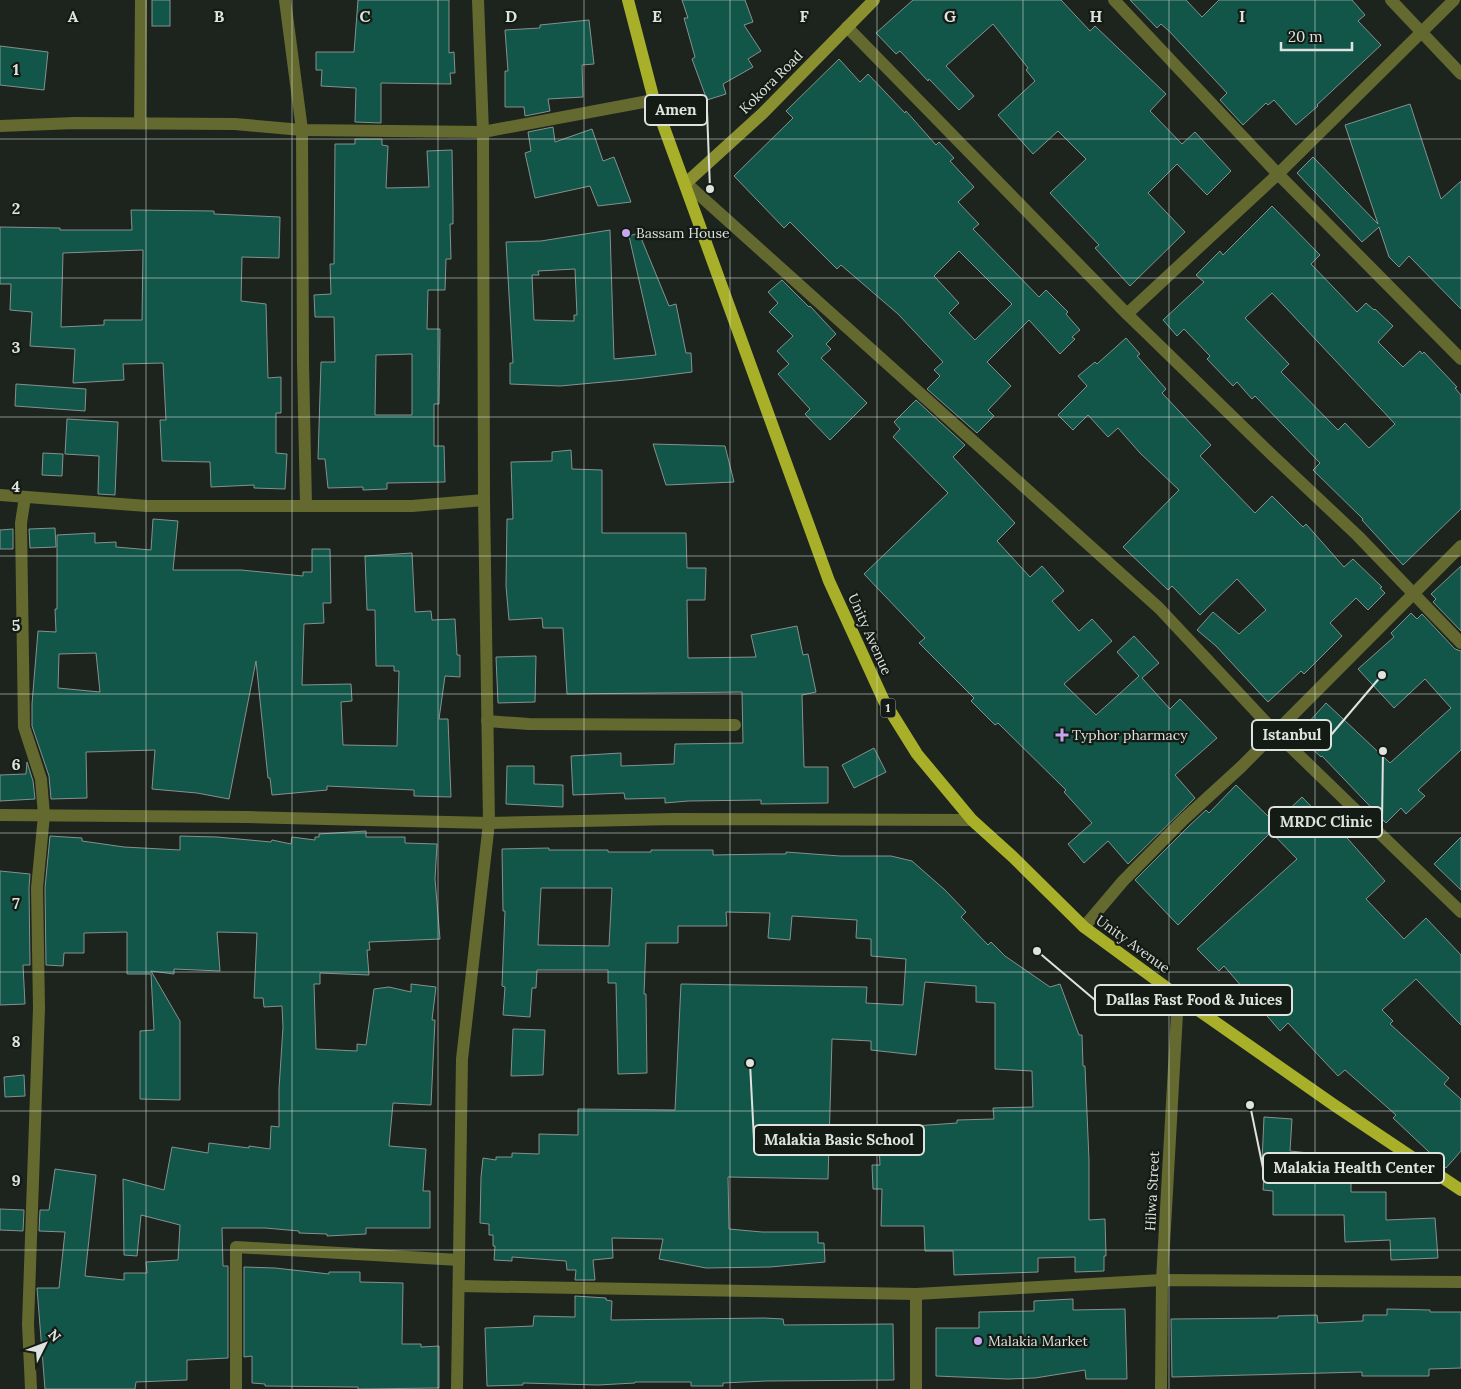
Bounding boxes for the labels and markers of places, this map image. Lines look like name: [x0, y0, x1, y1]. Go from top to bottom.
callout: Amen: [645, 95, 707, 125]
place label: Bassam House: [636, 224, 730, 242]
marker: Bassam House: [620, 227, 632, 239]
callout: Istanbul: [1252, 720, 1331, 750]
place label: Typhor pharmacy: [1072, 726, 1188, 744]
marker: Typhor pharmacy: [1056, 729, 1068, 741]
callout: MRDC Clinic: [1269, 807, 1382, 837]
callout: Dallas Fast Food & Juices: [1095, 985, 1292, 1015]
callout: Malakia Basic School: [754, 1125, 924, 1155]
callout: Malakia Health Center: [1263, 1153, 1444, 1183]
place label: Malakia Market: [988, 1332, 1088, 1350]
marker: Malakia Market: [972, 1335, 984, 1347]

